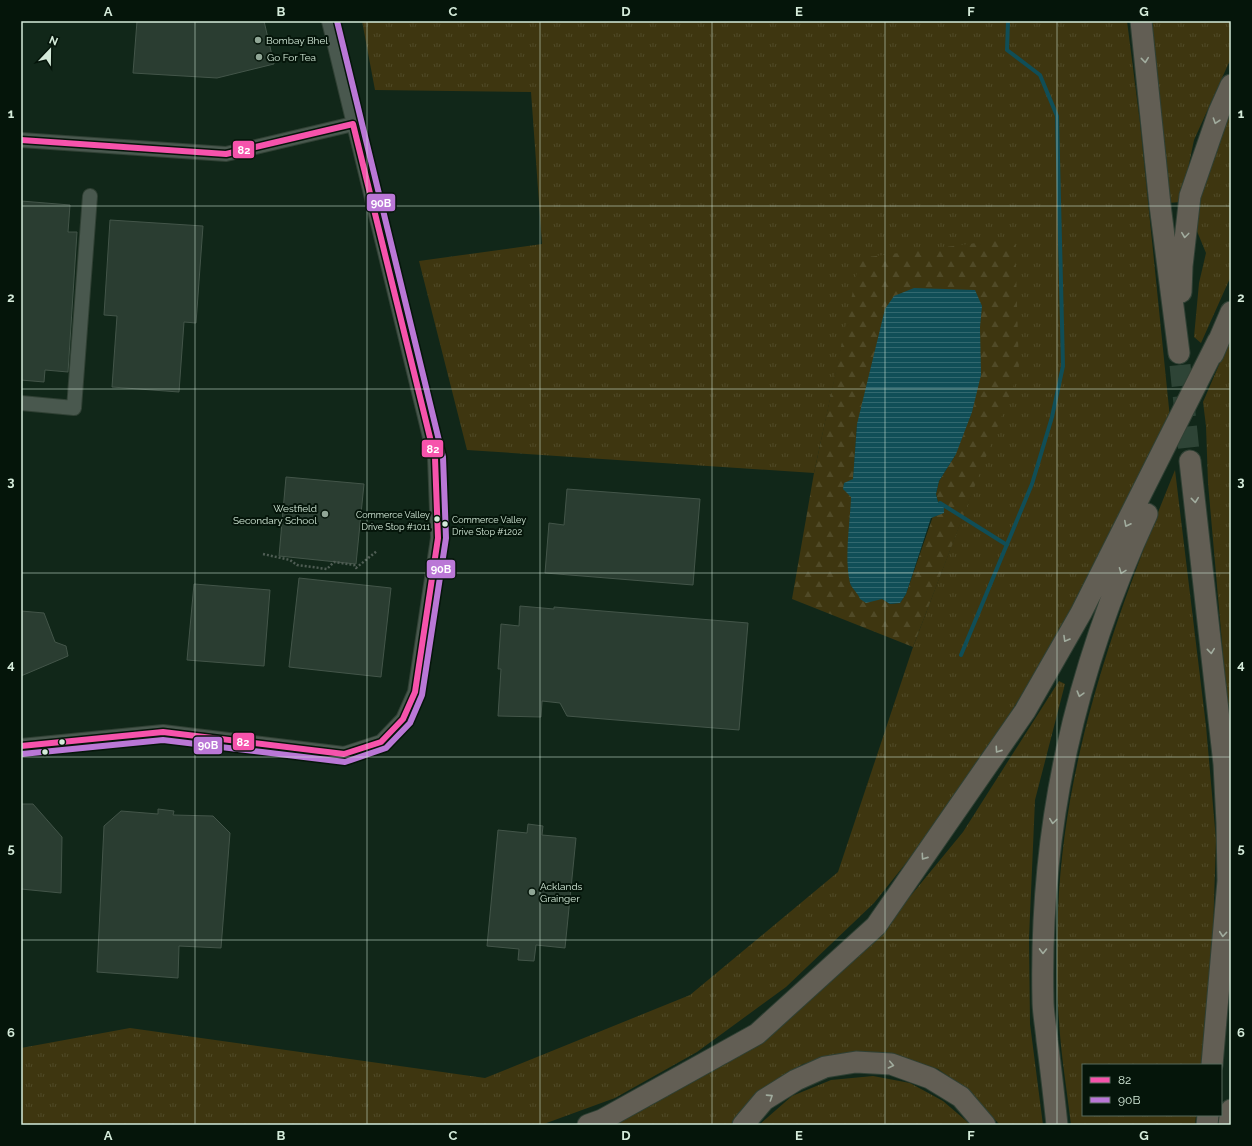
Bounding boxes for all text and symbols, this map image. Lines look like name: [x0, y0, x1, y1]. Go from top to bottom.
text: A: [104, 4, 113, 19]
text: B: [277, 4, 286, 19]
text: C: [449, 4, 458, 19]
text: D: [621, 4, 631, 19]
text: E: [795, 4, 803, 19]
text: F: [967, 4, 975, 19]
text: G: [1139, 4, 1149, 19]
north arrow: [30, 30, 70, 70]
text: N: [47, 34, 60, 49]
marker: Bombay Bhel: [253, 35, 263, 45]
place label: Bombay Bhel: [266, 35, 328, 46]
marker: Go For Tea: [254, 52, 264, 62]
place label: Go For Tea: [267, 52, 316, 63]
one-way arrow: [1141, 57, 1150, 63]
text: 1: [8, 106, 15, 121]
text: 1: [1238, 106, 1245, 121]
one-way arrow: [1212, 117, 1221, 124]
line badge: 82: [232, 140, 255, 159]
text: 82: [238, 144, 250, 157]
line badge: 90B: [366, 193, 396, 212]
text: 90B: [371, 197, 392, 210]
one-way arrow: [1181, 232, 1190, 238]
text: 2: [7, 290, 15, 305]
text: 2: [1237, 290, 1245, 305]
line badge: 82: [421, 439, 444, 458]
text: 82: [427, 443, 439, 456]
text: 3: [7, 474, 15, 489]
text: 3: [1237, 474, 1245, 489]
one-way arrow: [1190, 497, 1199, 503]
place label: Westfield Secondary School: [233, 503, 317, 526]
marker: Westfield Secondary School: [320, 509, 330, 519]
place label: Commerce Valley Drive Stop #1011: [356, 510, 430, 532]
marker: Commerce Valley Drive Stop #1011: [432, 514, 442, 524]
place label: Commerce Valley Drive Stop #1202: [452, 515, 526, 537]
marker: Commerce Valley Drive Stop #1202: [440, 519, 450, 529]
one-way arrow: [1124, 520, 1132, 527]
line badge: 90B: [426, 559, 456, 579]
text: 90B: [431, 563, 452, 576]
one-way arrow: [1119, 567, 1127, 575]
one-way arrow: [1064, 635, 1071, 642]
one-way arrow: [1206, 648, 1215, 654]
text: 4: [7, 657, 15, 672]
text: 4: [1237, 657, 1245, 672]
one-way arrow: [1077, 691, 1085, 697]
line badge: 82: [232, 732, 255, 751]
line badge: 90B: [193, 736, 223, 755]
text: 82: [237, 736, 249, 749]
unlabelled marker: [57, 737, 67, 747]
text: 90B: [198, 739, 219, 752]
one-way arrow: [996, 745, 1003, 752]
unlabelled marker: [40, 747, 50, 757]
one-way arrow: [1049, 818, 1058, 824]
text: 5: [7, 841, 15, 856]
text: 5: [1237, 841, 1245, 856]
one-way arrow: [922, 852, 929, 859]
place label: Acklands Grainger: [540, 881, 583, 904]
marker: Acklands Grainger: [527, 887, 537, 897]
one-way arrow: [1219, 931, 1228, 937]
one-way arrow: [1039, 948, 1047, 954]
text: 6: [7, 1025, 15, 1040]
text: 6: [1237, 1025, 1245, 1040]
one-way arrow: [888, 1060, 895, 1068]
legend: [1082, 1064, 1222, 1116]
text: 82: [1118, 1073, 1131, 1087]
text: 90B: [1118, 1093, 1140, 1107]
one-way arrow: [765, 1094, 772, 1101]
text: A: [104, 1128, 113, 1143]
text: B: [277, 1128, 286, 1143]
text: C: [449, 1128, 458, 1143]
text: D: [621, 1128, 631, 1143]
text: E: [795, 1128, 803, 1143]
text: F: [967, 1128, 975, 1143]
text: G: [1139, 1128, 1149, 1143]

